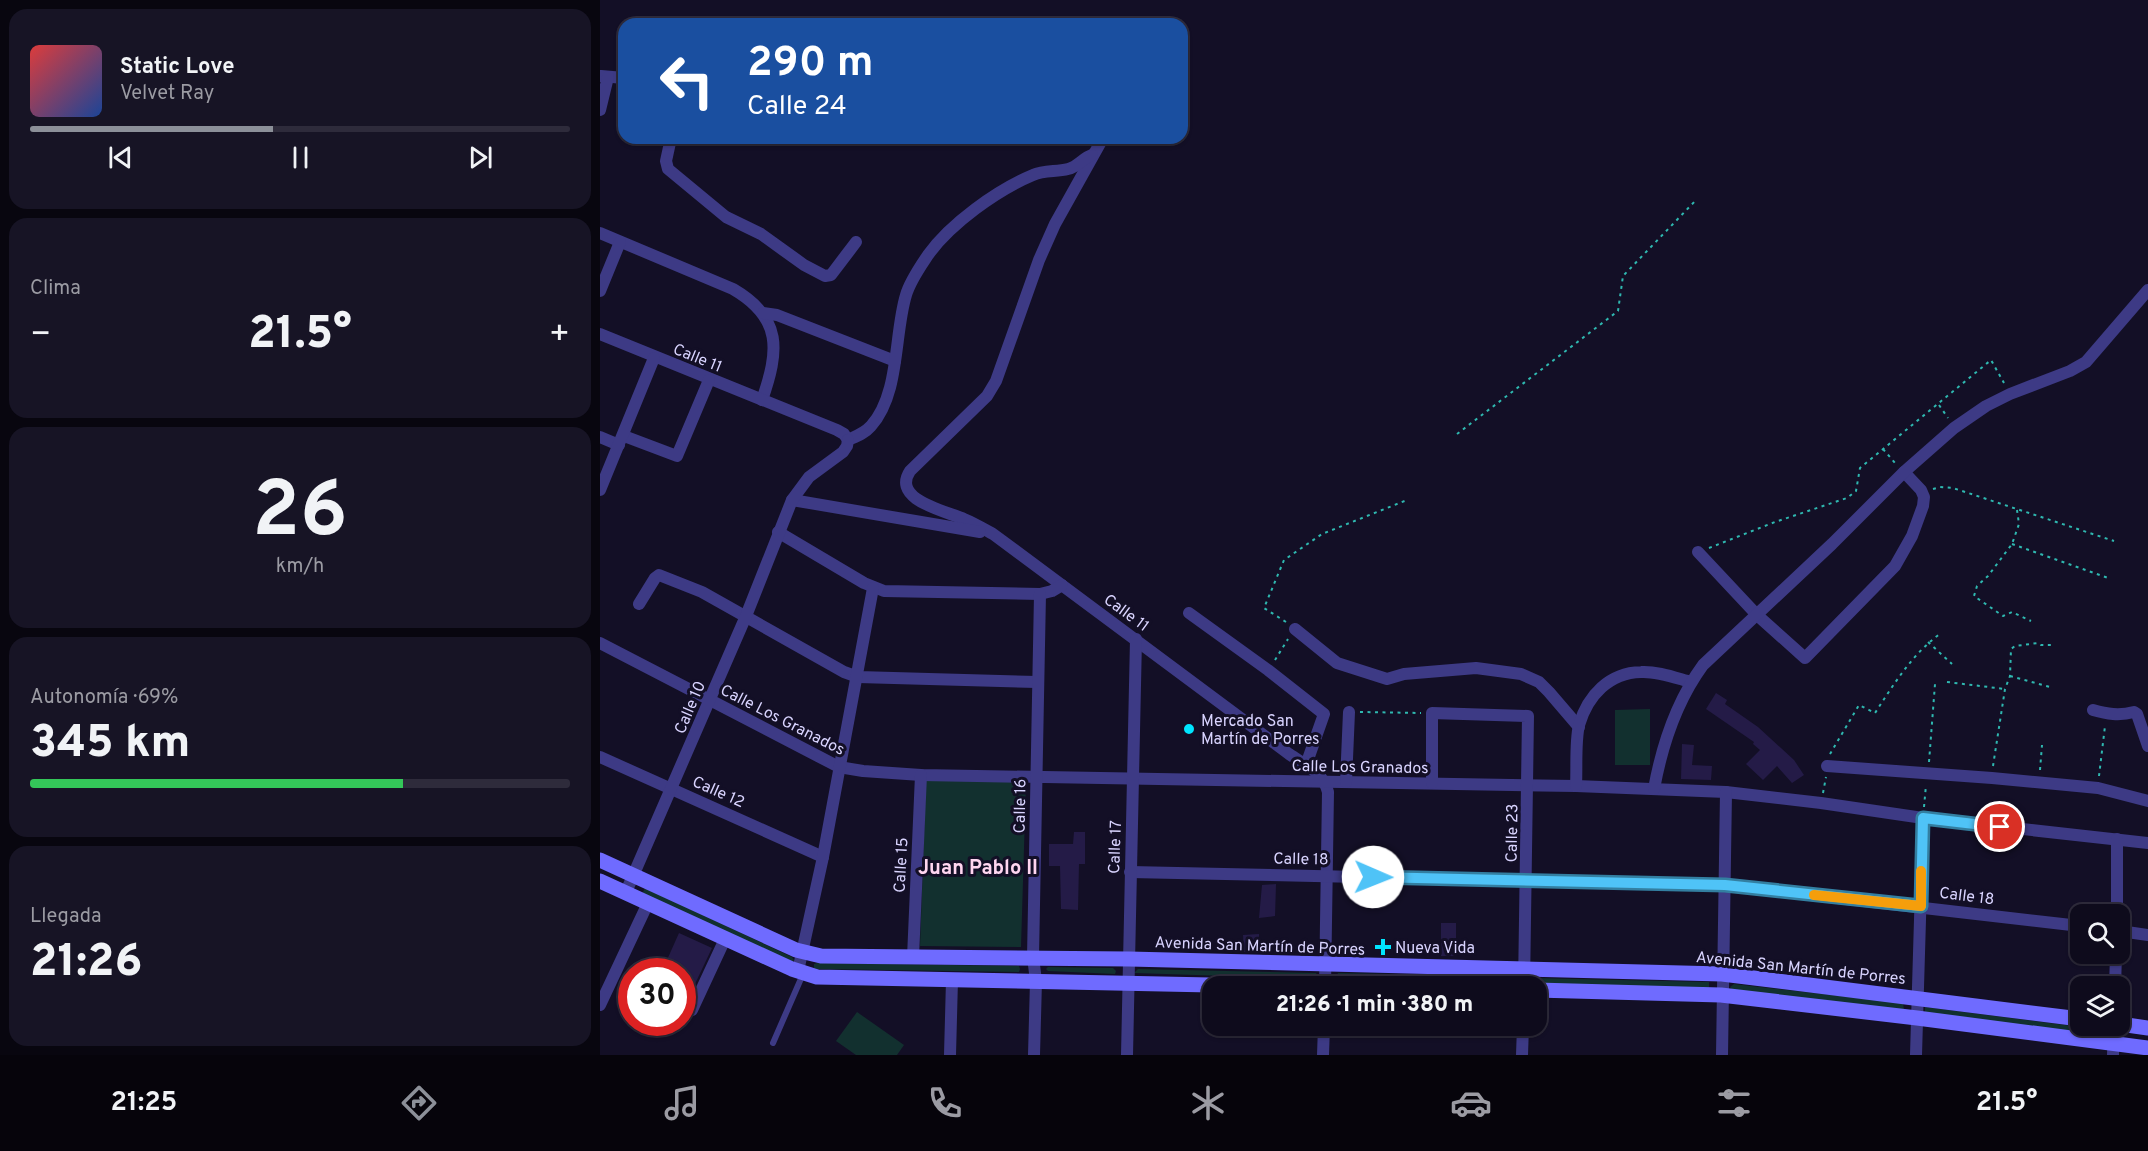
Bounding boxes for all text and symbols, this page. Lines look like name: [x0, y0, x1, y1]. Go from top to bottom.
text: 290 m: [747, 38, 874, 91]
icon: left: [648, 42, 726, 120]
text: Static Love: [120, 54, 234, 81]
text: Velvet Ray: [120, 81, 214, 107]
text: Calle 24: [747, 90, 847, 124]
icon: previous: [104, 141, 137, 174]
icon: pause: [284, 141, 317, 174]
icon: next: [464, 141, 497, 174]
text: Clima: [30, 276, 81, 302]
text: 21.5°: [248, 307, 352, 364]
text: −: [30, 315, 51, 357]
text: +: [549, 315, 570, 357]
street label: Calle 11: [670, 340, 725, 378]
text: 26: [252, 465, 348, 564]
text: km/h: [276, 554, 324, 580]
street label: Calle 11: [1099, 590, 1153, 637]
street label: Calle 10: [671, 678, 711, 737]
street label: Calle Los Granados: [716, 681, 848, 761]
text: Autonomía · 69%: [30, 685, 178, 711]
place label: Mercado San Martín de Porres: [1201, 712, 1320, 750]
text: 345 km: [30, 716, 190, 773]
marker: Mercado San Martín de Porres: [1182, 722, 1196, 736]
street label: Calle Los Granados: [1291, 757, 1429, 779]
street label: Calle 12: [689, 772, 748, 813]
street label: Calle 16: [1011, 778, 1031, 834]
pin: [1974, 801, 2025, 852]
street label: Calle 23: [1502, 803, 1524, 863]
icon: arrive: [1983, 810, 2016, 843]
street label: Calle 17: [1105, 820, 1127, 874]
street label: Calle 15: [891, 837, 913, 893]
position arrow: [1341, 845, 1405, 909]
street label: Calle 18: [1273, 850, 1329, 870]
district label: Juan Pablo II: [918, 856, 1038, 882]
street label: Calle 18: [1938, 884, 1995, 910]
text: Llegada: [30, 904, 102, 930]
map controls: [2070, 904, 2130, 1036]
button: search: [2070, 904, 2130, 964]
street label: Avenida San Martín de Porres: [1154, 933, 1366, 961]
text: 21:26: [30, 935, 143, 992]
place label: Nueva Vida: [1395, 939, 1475, 959]
marker: Nueva Vida: [1376, 940, 1390, 954]
street label: Avenida San Martín de Porres: [1695, 948, 1907, 990]
speed limit sign: 30: [618, 958, 696, 1036]
button: layers: [2070, 976, 2130, 1036]
text: 21:26 · 1 min · 380 m: [1276, 992, 1473, 1019]
icon: directions: [398, 1082, 440, 1124]
icon: music: [661, 1082, 703, 1124]
icon: phone: [924, 1082, 966, 1124]
icon: climate: [1187, 1082, 1229, 1124]
icon: car: [1450, 1082, 1492, 1124]
icon: filters: [1713, 1082, 1755, 1124]
text: 21:25: [110, 1086, 177, 1120]
text: 21.5°: [1976, 1086, 2038, 1120]

